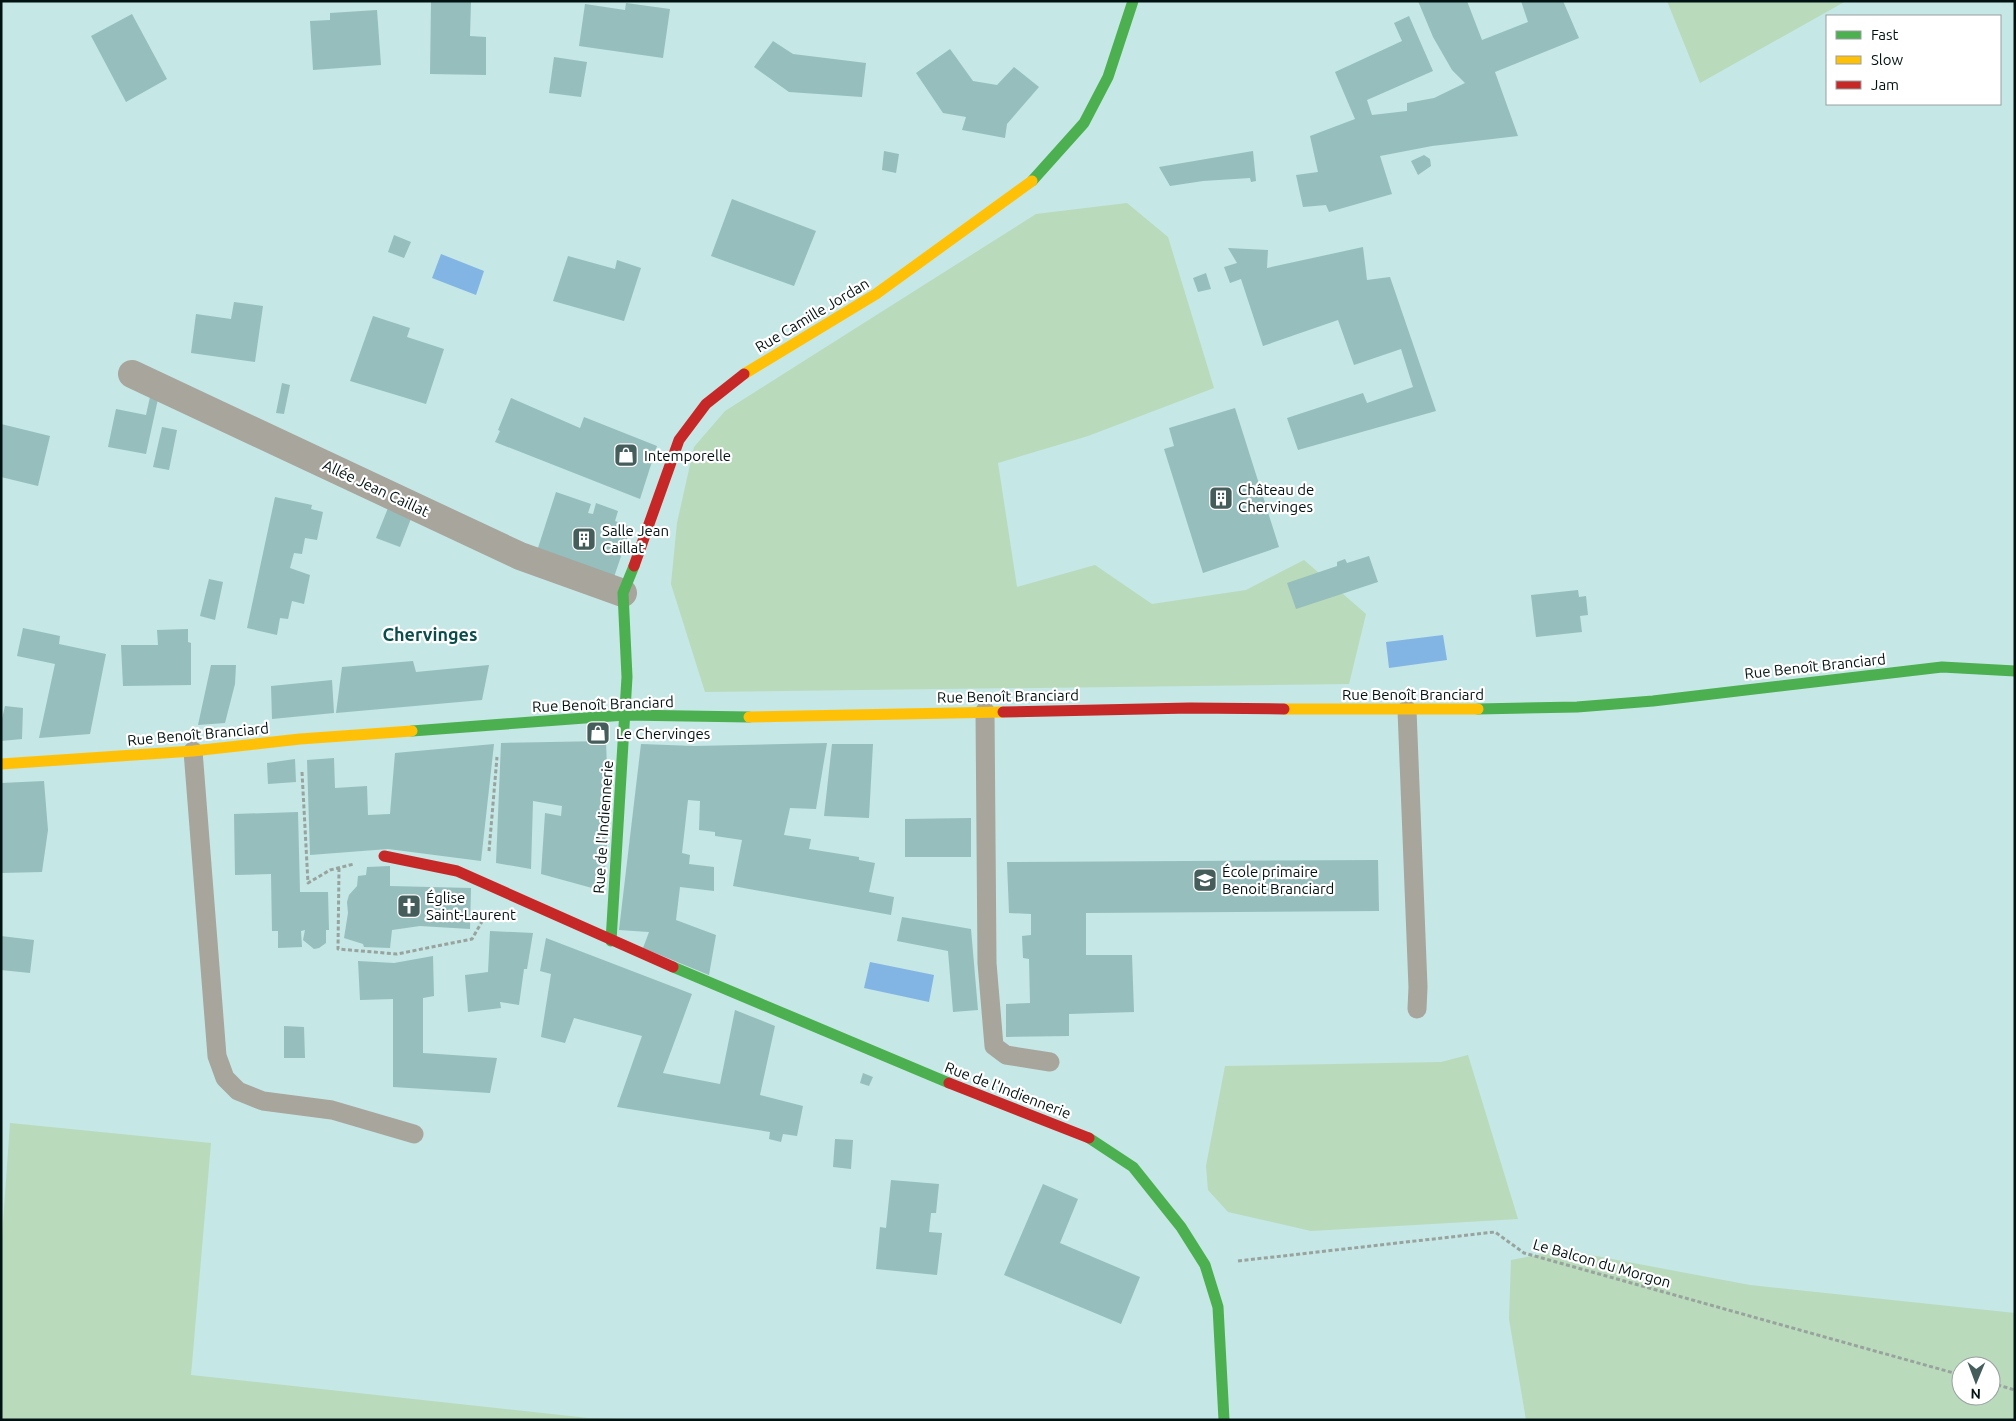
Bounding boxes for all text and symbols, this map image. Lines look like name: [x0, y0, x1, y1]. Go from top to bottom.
legend: [1826, 15, 2001, 105]
text: Fast: [1871, 26, 1899, 43]
text: Slow: [1871, 51, 1904, 68]
text: Jam: [1871, 76, 1899, 93]
street label: Rue Camille Jordan: [752, 274, 872, 356]
shop icon: Intemporelle: [613, 442, 639, 468]
place label: Intemporelle: [644, 447, 731, 464]
street label: Allée Jean Caillat: [320, 456, 432, 520]
place label: Château de Chervinges: [1238, 481, 1314, 515]
building icon: Château de Chervinges: [1208, 485, 1234, 511]
place label: Salle Jean Caillat: [602, 522, 669, 556]
building icon: Salle Jean Caillat: [571, 526, 597, 552]
district label: Chervinges: [383, 624, 477, 644]
street label: Rue Benoît Branciard: [1744, 650, 1886, 682]
street label: Rue Benoît Branciard: [937, 686, 1079, 706]
street label: Rue Benoît Branciard: [1342, 686, 1484, 703]
street label: Rue Benoît Branciard: [532, 693, 674, 715]
street label: Rue Benoît Branciard: [127, 719, 269, 749]
shop icon: Le Chervinges: [585, 720, 611, 746]
place label: Le Chervinges: [616, 725, 710, 742]
street label: Rue de l'Indiennerie: [590, 760, 616, 894]
place label: École primaire Benoit Branciard: [1222, 863, 1334, 897]
school or university icon: École primaire Benoit Branciard: [1192, 867, 1218, 893]
place label: Église Saint-Laurent: [426, 889, 516, 923]
church icon: Église Saint-Laurent: [396, 893, 422, 919]
street label: Rue de l'Indiennerie: [942, 1058, 1074, 1122]
street label: Le Balcon du Morgon: [1531, 1235, 1673, 1291]
north arrow: [1951, 1356, 2001, 1406]
text: N: [1970, 1386, 1981, 1402]

